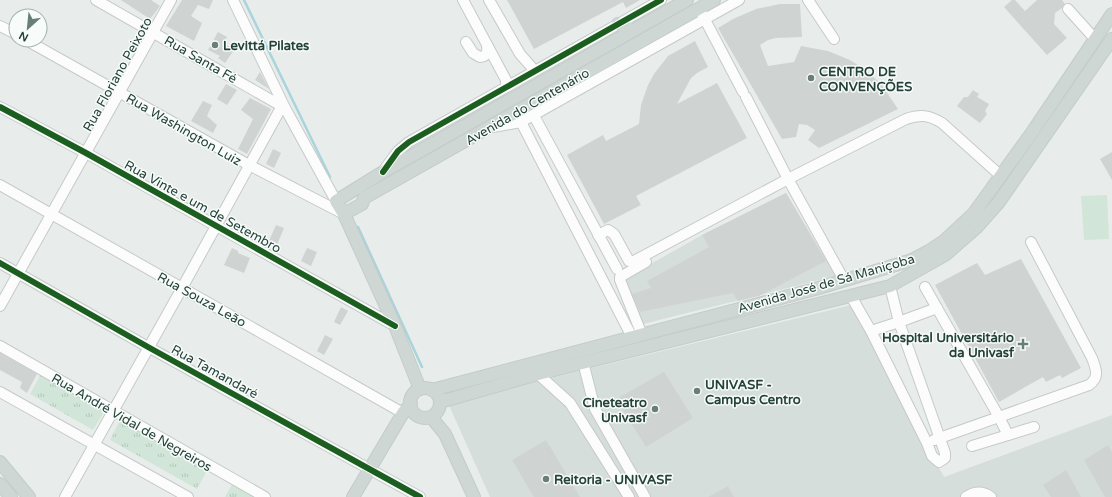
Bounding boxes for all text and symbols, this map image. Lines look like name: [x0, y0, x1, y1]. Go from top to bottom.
north arrow: [8, 8, 48, 48]
street label: Rua Floriano Peixoto: [80, 14, 156, 134]
text: N: [17, 29, 31, 44]
street label: Rua Santa Fé: [161, 33, 240, 87]
place label: Levittá Pilates: [223, 38, 309, 54]
marker: Levittá Pilates: [210, 40, 220, 50]
place label: CENTRO DE CONVENÇÕES: [819, 64, 912, 95]
street label: Avenida do Centenário: [463, 65, 592, 149]
marker: CENTRO DE CONVENÇÕES: [806, 73, 816, 83]
street label: Rua Washington Luiz: [123, 90, 244, 169]
street label: Rua Vinte e um de Setembro: [121, 157, 284, 257]
street label: Avenida José de Sá Maniçoba: [736, 251, 917, 317]
street label: Rua Souza Leão: [154, 269, 249, 331]
place label: Hospital Universitário da Univasf: [882, 330, 1015, 361]
marker: Hospital Universitário da Univasf: [1017, 338, 1029, 350]
street label: Rua Tamandaré: [168, 341, 261, 402]
street label: Rua André Vidal de Negreiros: [48, 370, 215, 475]
place label: UNIVASF - Campus Centro: [705, 377, 801, 408]
marker: UNIVASF - Campus Centro: [692, 386, 702, 396]
place label: Cineteatro Univasf: [582, 395, 648, 426]
marker: Cineteatro Univasf: [650, 404, 660, 414]
place label: Reitoria - UNIVASF: [554, 472, 672, 488]
marker: Reitoria - UNIVASF: [541, 474, 551, 484]

